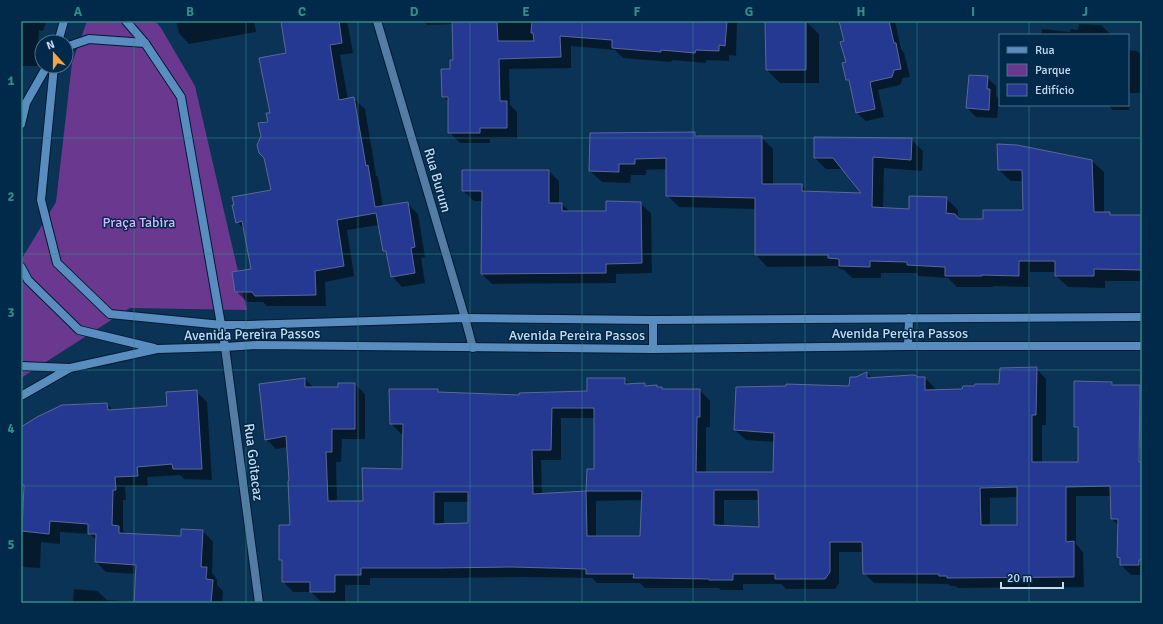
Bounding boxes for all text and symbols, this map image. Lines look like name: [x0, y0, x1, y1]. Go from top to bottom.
text: A: [74, 4, 83, 20]
text: B: [186, 4, 194, 20]
text: C: [298, 4, 306, 20]
text: D: [410, 4, 419, 20]
text: E: [522, 4, 530, 20]
text: F: [634, 4, 641, 20]
text: G: [745, 4, 753, 20]
text: H: [857, 4, 865, 20]
text: I: [971, 4, 975, 20]
text: J: [1082, 4, 1088, 20]
north arrow: [34, 34, 74, 74]
legend: [999, 34, 1129, 106]
text: N: [45, 38, 56, 53]
text: Rua: [1035, 43, 1055, 58]
text: Parque: [1035, 63, 1071, 78]
text: 1: [7, 73, 15, 89]
text: Edifício: [1035, 83, 1074, 98]
street label: Rua Burum: [420, 146, 455, 214]
text: 2: [7, 189, 15, 205]
park label: Praça Tabira: [103, 214, 175, 231]
text: 3: [7, 305, 15, 321]
street label: Avenida Pereira Passos: [184, 325, 320, 344]
street label: Avenida Pereira Passos: [832, 325, 968, 342]
street label: Avenida Pereira Passos: [509, 327, 645, 344]
text: 4: [7, 421, 15, 437]
street label: Rua Goitacaz: [240, 422, 267, 502]
text: 5: [7, 537, 15, 553]
scale bar: [1001, 564, 1063, 590]
text: 20 m: [1007, 571, 1032, 586]

